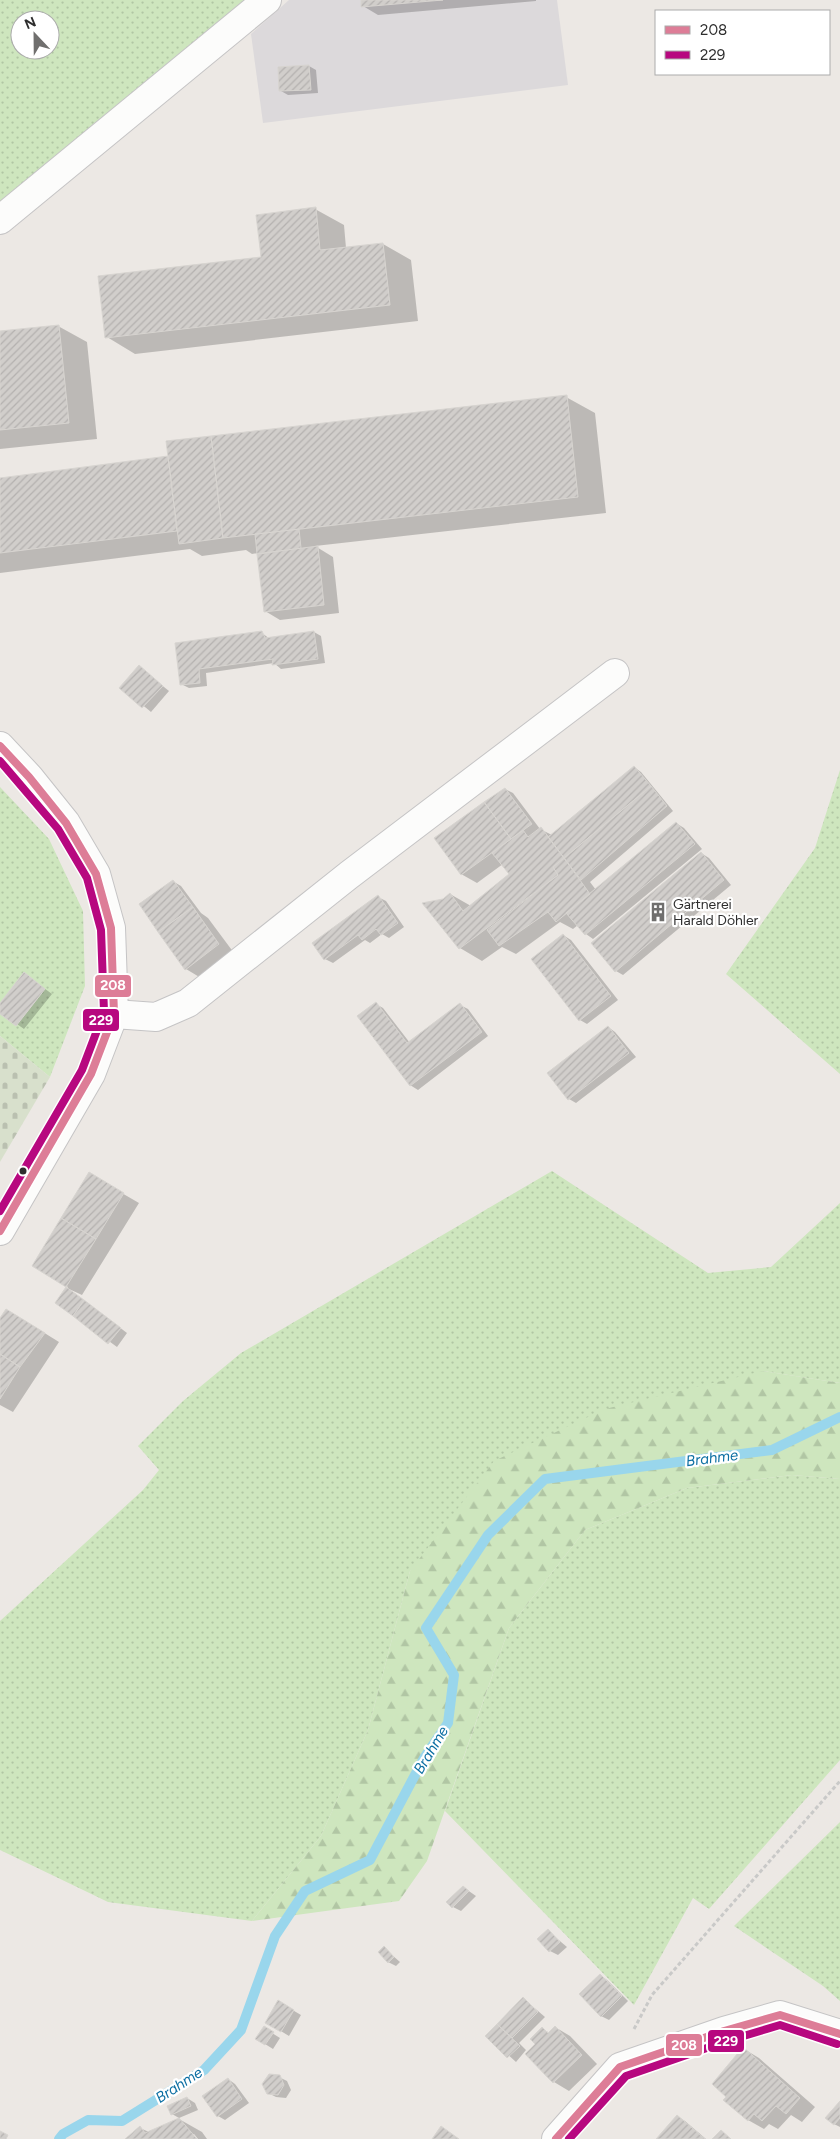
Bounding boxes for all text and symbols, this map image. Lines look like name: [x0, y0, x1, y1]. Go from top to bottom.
north arrow: [10, 10, 60, 60]
legend: [655, 10, 830, 75]
text: N: [22, 14, 39, 33]
text: 208: [700, 21, 727, 39]
text: 229: [700, 46, 725, 64]
place label: Gärtnerei Harald Döhler: [673, 896, 759, 929]
building icon: Gärtnerei Harald Döhler: [647, 901, 669, 923]
line badge: 208: [94, 974, 132, 998]
text: 208: [100, 977, 126, 994]
line badge: 229: [82, 1008, 120, 1032]
text: 229: [89, 1012, 113, 1029]
unlabelled marker: [18, 1166, 28, 1176]
water label: Brahme: [685, 1446, 739, 1470]
water label: Brahme: [410, 1723, 452, 1777]
line badge: 229: [707, 2029, 745, 2053]
line badge: 208: [665, 2033, 703, 2057]
text: 229: [714, 2033, 738, 2050]
text: 208: [671, 2037, 697, 2054]
water label: Brahme: [152, 2063, 206, 2107]

